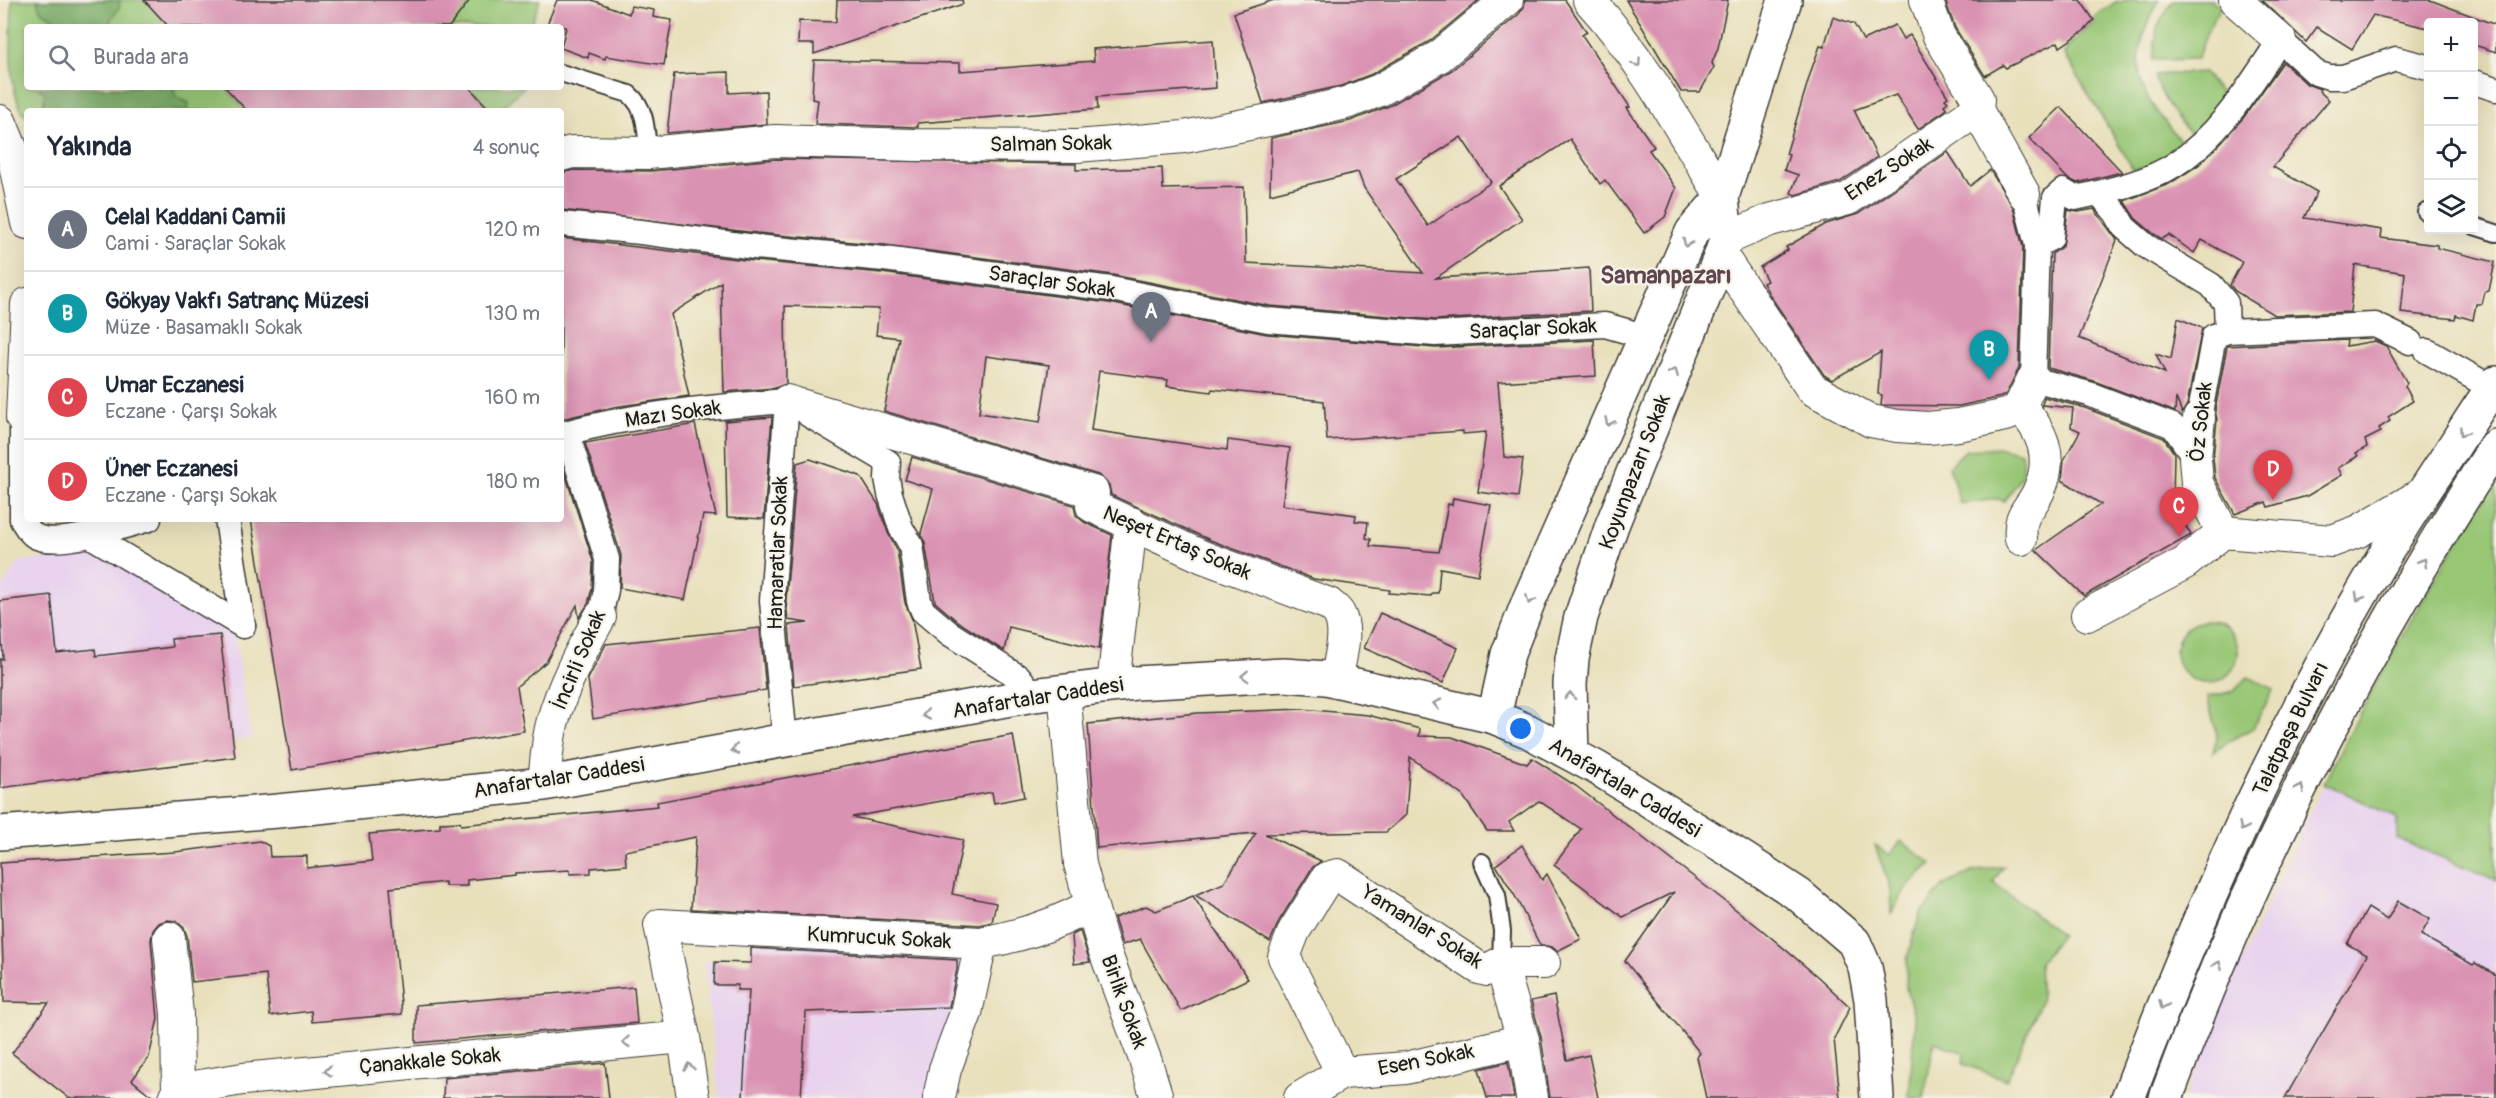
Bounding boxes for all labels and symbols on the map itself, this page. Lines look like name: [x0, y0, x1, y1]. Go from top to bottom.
one-way arrow: [1630, 56, 1641, 67]
street label: Salman Sokak: [990, 129, 1112, 159]
street label: Enez Sokak: [1840, 130, 1938, 207]
one-way arrow: [1683, 237, 1695, 248]
street label: Saraçlar Sokak: [987, 260, 1117, 304]
district label: Samanpazarı: [1600, 261, 1732, 290]
pin: A: [1132, 292, 1170, 342]
street label: Saraçlar Sokak: [1468, 312, 1598, 346]
pin: B: [1970, 330, 2008, 380]
one-way arrow: [1667, 367, 1679, 378]
street label: Öz Sokak: [2183, 380, 2219, 463]
street label: Koyunpazarı Sokak: [1593, 390, 1677, 554]
street label: Mazı Sokak: [623, 394, 723, 434]
one-way arrow: [1605, 416, 1617, 427]
one-way arrow: [2459, 425, 2470, 436]
pin: D: [2254, 450, 2292, 500]
street label: Hamaratlar Sokak: [762, 475, 794, 631]
pin: C: [2160, 488, 2198, 537]
street label: Neşet Ertaş Sokak: [1099, 500, 1256, 587]
one-way arrow: [2415, 558, 2427, 568]
one-way arrow: [2355, 591, 2366, 601]
one-way arrow: [1525, 594, 1537, 605]
street label: İncirli Sokak: [546, 606, 612, 714]
street label: Talatpaşa Bulvarı: [2247, 657, 2335, 801]
one-way arrow: [1240, 670, 1249, 682]
street label: Anafartalar Caddesi: [950, 671, 1126, 725]
one-way arrow: [1564, 691, 1576, 700]
one-way arrow: [1432, 698, 1442, 711]
one-way arrow: [922, 708, 932, 721]
your location: [1506, 714, 1535, 743]
street label: Anafartalar Caddesi: [1544, 732, 1706, 844]
one-way arrow: [730, 743, 740, 756]
street label: Anafartalar Caddesi: [471, 751, 647, 805]
one-way arrow: [2293, 784, 2305, 795]
one-way arrow: [2238, 821, 2250, 832]
street label: Yamanlar Sokak: [1355, 878, 1488, 975]
street label: Kumrucuk Sokak: [806, 921, 952, 955]
street label: Birlik Sokak: [1095, 951, 1154, 1053]
one-way arrow: [2211, 961, 2223, 972]
one-way arrow: [2159, 999, 2171, 1010]
one-way arrow: [622, 1035, 631, 1048]
street label: Esen Sokak: [1376, 1037, 1477, 1083]
street label: Çanakkale Sokak: [358, 1041, 502, 1081]
one-way arrow: [683, 1063, 695, 1072]
one-way arrow: [323, 1064, 332, 1077]

